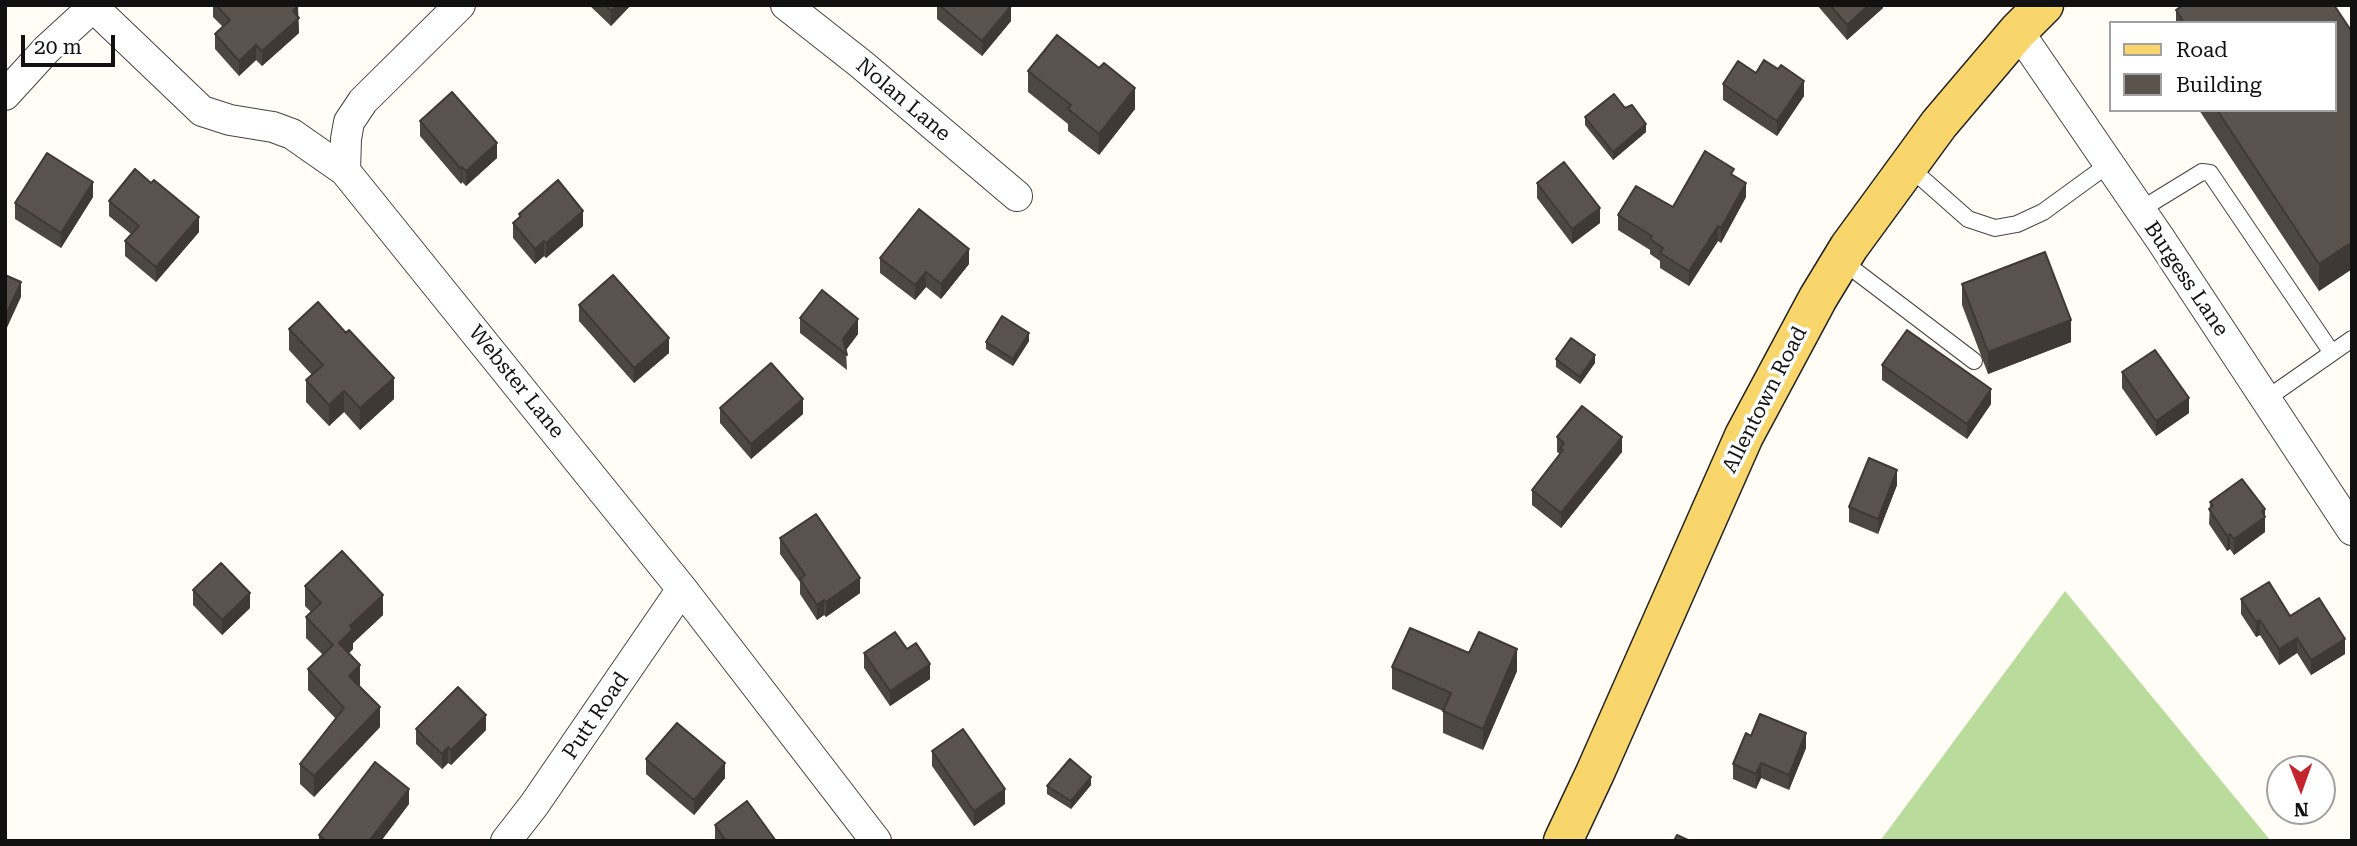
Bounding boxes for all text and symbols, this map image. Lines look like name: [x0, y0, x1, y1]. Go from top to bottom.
scale bar: [24, 21, 119, 65]
legend: [2108, 21, 2336, 112]
text: 20 m: [34, 35, 82, 59]
text: Road: [2176, 38, 2228, 62]
street label: Nolan Lane: [851, 53, 955, 147]
text: Building: [2176, 73, 2262, 97]
street label: Burgess Lane: [2138, 217, 2234, 341]
street label: Webster Lane: [463, 320, 569, 444]
street label: Allentown Road: [1717, 323, 1813, 477]
street label: Putt Road: [558, 668, 634, 764]
north arrow: [2266, 755, 2336, 825]
text: N: [2294, 798, 2309, 821]

